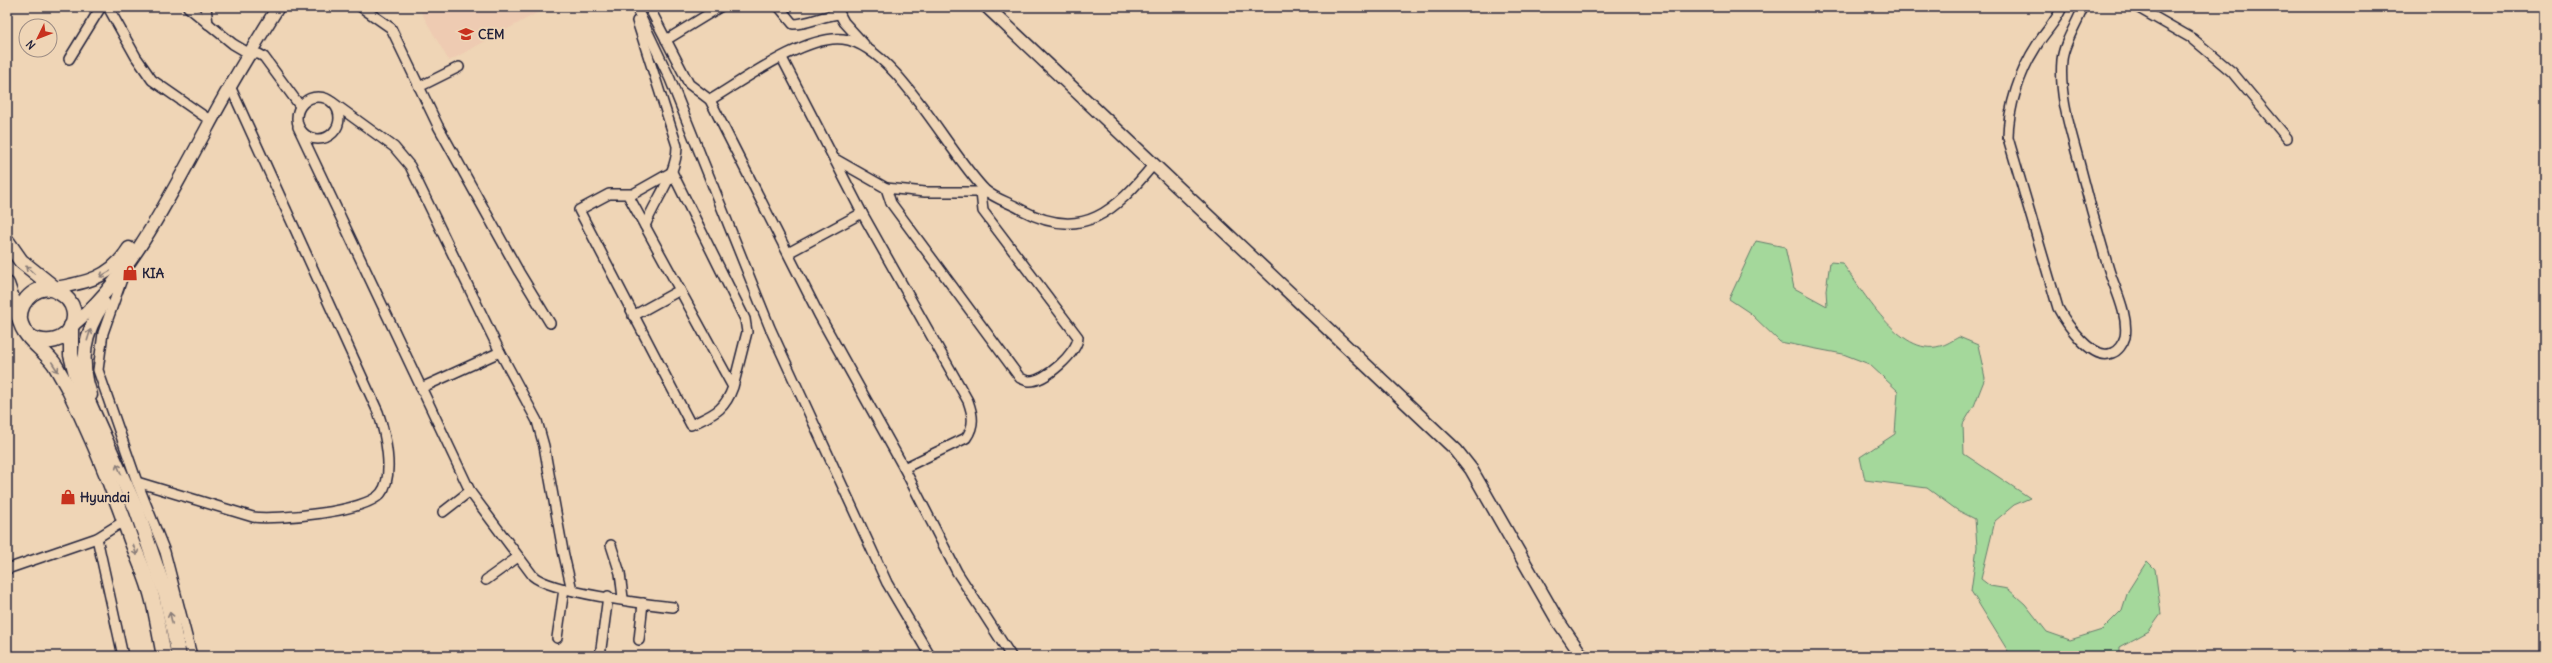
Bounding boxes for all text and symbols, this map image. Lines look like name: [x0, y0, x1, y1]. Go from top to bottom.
north arrow: [18, 18, 58, 58]
school or university icon: CEM: [457, 25, 475, 43]
place label: CEM: [478, 26, 505, 43]
text: N: [23, 37, 38, 52]
shop icon: KIA: [121, 264, 139, 282]
one-way arrow: [25, 265, 35, 274]
place label: KIA: [142, 265, 165, 282]
one-way arrow: [99, 270, 111, 278]
one-way arrow: [86, 328, 93, 341]
one-way arrow: [51, 361, 60, 372]
one-way arrow: [115, 463, 123, 475]
shop icon: Hyundai: [59, 488, 77, 506]
place label: Hyundai: [80, 489, 130, 506]
one-way arrow: [132, 543, 139, 556]
one-way arrow: [166, 612, 174, 625]

